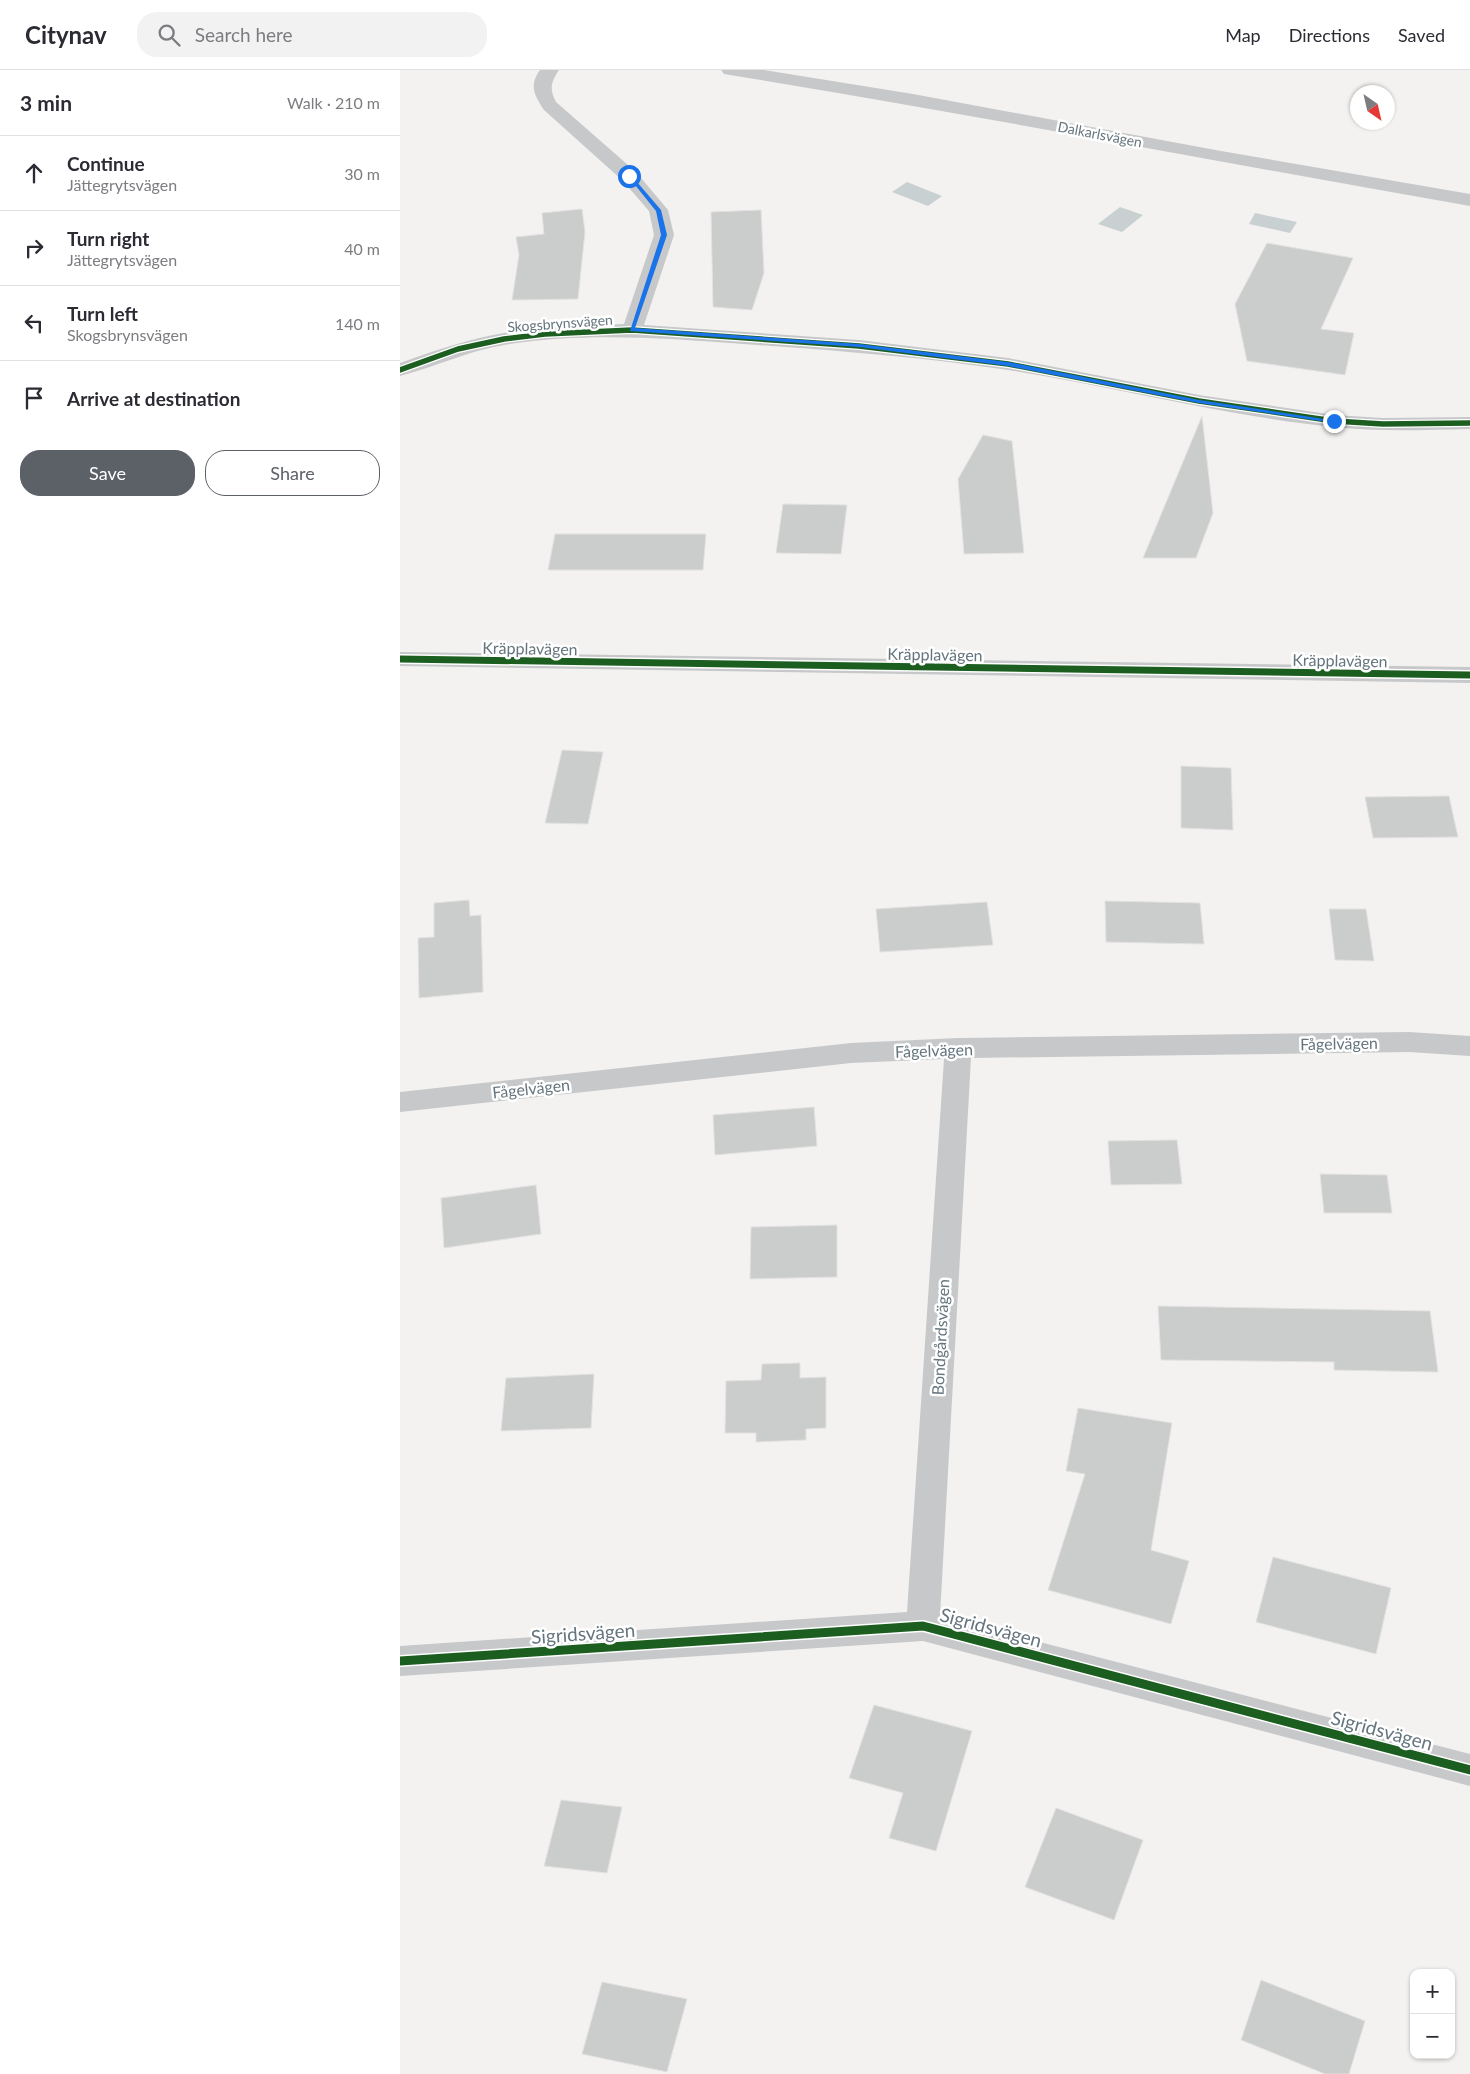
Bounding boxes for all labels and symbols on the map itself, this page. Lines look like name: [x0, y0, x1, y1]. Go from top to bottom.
north arrow: [1350, 85, 1395, 130]
street label: Dalkarlsvägen: [1056, 117, 1144, 151]
route start: [618, 165, 641, 188]
street label: Skogsbrynsvägen: [507, 311, 613, 335]
route end: [1323, 410, 1346, 433]
street label: Kräpplavägen: [482, 638, 578, 658]
street label: Kräpplavägen: [887, 644, 983, 664]
street label: Kräpplavägen: [1292, 650, 1388, 670]
street label: Fågelvägen: [1300, 1033, 1378, 1053]
street label: Fågelvägen: [895, 1039, 973, 1061]
street label: Fågelvägen: [491, 1074, 571, 1102]
street label: Bondgårdsvägen: [927, 1278, 953, 1396]
street label: Sigridsvägen: [938, 1602, 1044, 1652]
street label: Sigridsvägen: [530, 1618, 636, 1648]
street label: Sigridsvägen: [1329, 1705, 1435, 1755]

